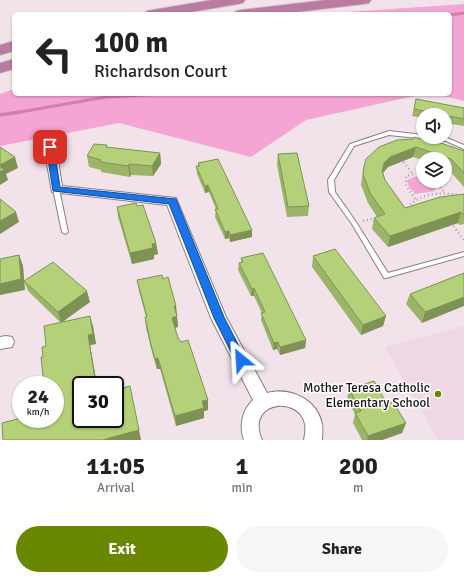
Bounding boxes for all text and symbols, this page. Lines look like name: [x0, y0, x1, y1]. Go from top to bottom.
text: 100 m: [94, 26, 168, 60]
icon: left: [28, 28, 80, 80]
text: Richardson Court: [94, 60, 227, 82]
map controls: [416, 108, 452, 188]
button: sound: [416, 108, 452, 144]
pin: [33, 130, 67, 164]
icon: arrive: [39, 136, 61, 158]
button: layers: [416, 152, 452, 188]
position arrow: [220, 339, 262, 381]
speed limit sign: 30: [72, 376, 124, 428]
place label: Mother Teresa Catholic Elementary School: [303, 380, 430, 411]
text: 24: [27, 384, 49, 409]
marker: Mother Teresa Catholic Elementary School: [433, 389, 443, 399]
text: km/h: [27, 406, 49, 418]
text: 11:05: [86, 451, 145, 481]
text: 1: [236, 451, 248, 481]
text: 200: [339, 451, 378, 481]
text: Arrival: [97, 480, 134, 496]
text: min: [232, 480, 253, 496]
text: m: [353, 480, 363, 496]
button: Exit: [16, 526, 228, 572]
button: Share: [236, 526, 448, 572]

